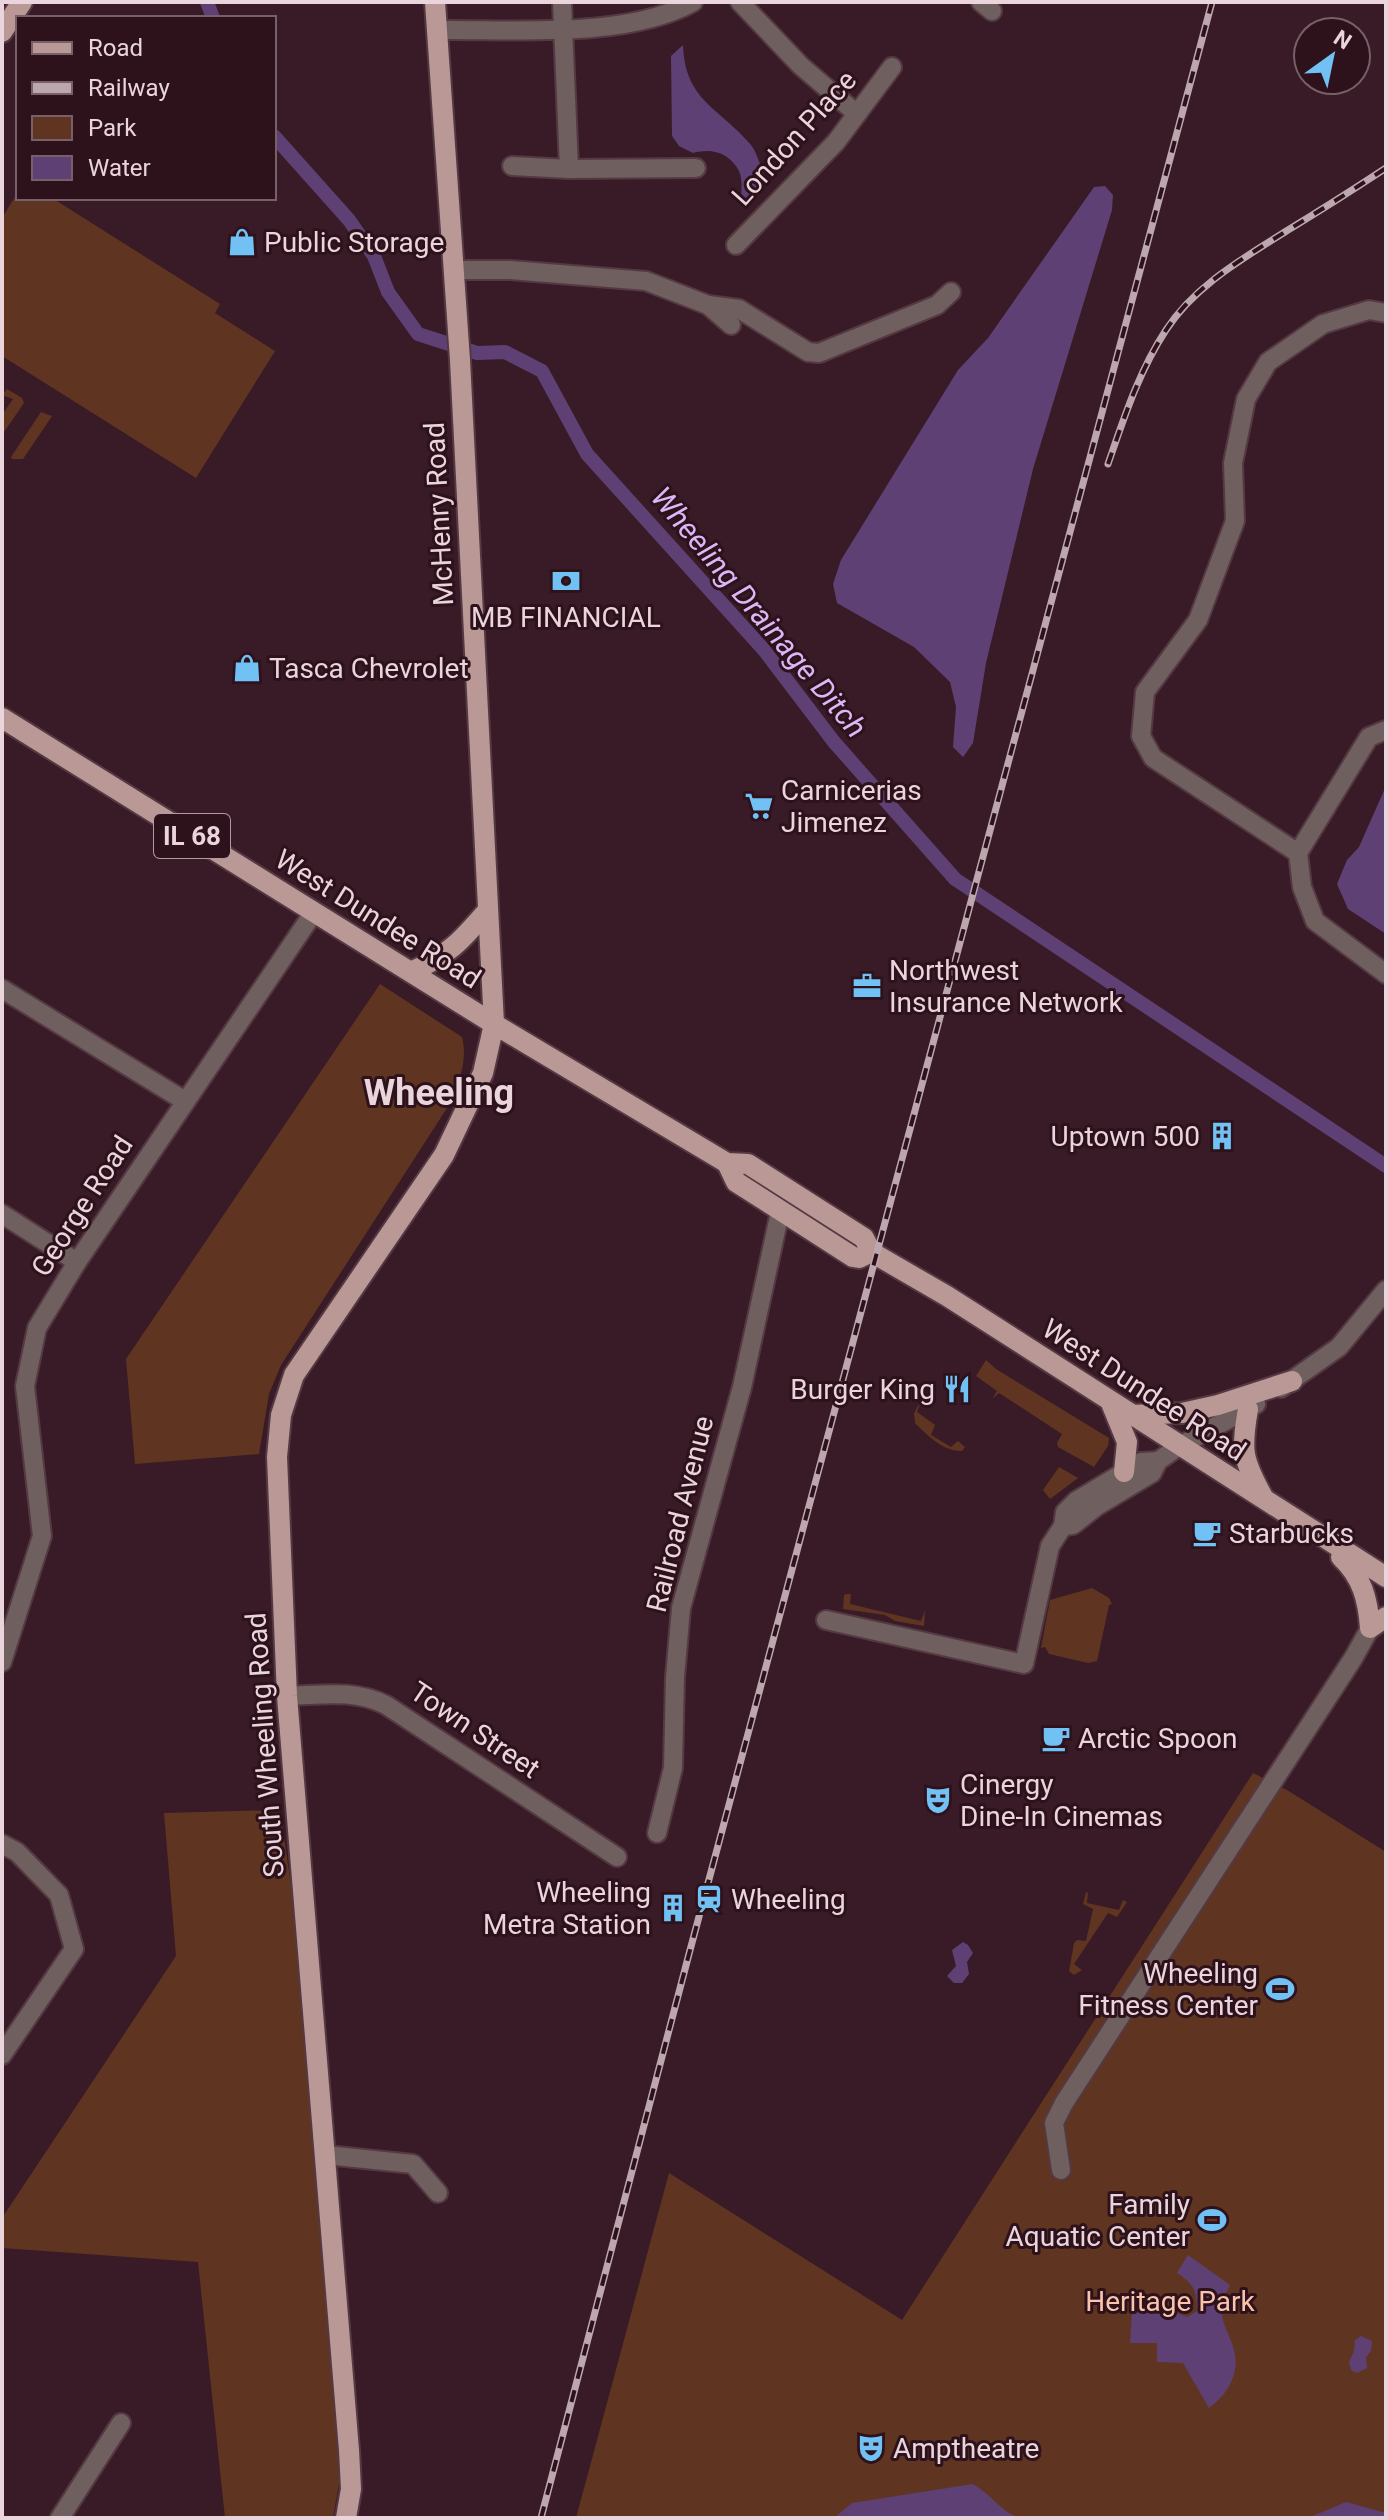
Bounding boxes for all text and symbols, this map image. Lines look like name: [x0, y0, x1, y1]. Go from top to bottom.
legend: [16, 16, 276, 200]
north arrow: [1292, 16, 1372, 96]
text: N: [1329, 25, 1356, 54]
text: Road: [88, 34, 143, 62]
street label: London Place: [725, 64, 863, 212]
text: Railway: [88, 74, 170, 102]
text: Park: [88, 114, 137, 142]
text: Water: [88, 154, 151, 182]
place label: Public Storage: [264, 226, 444, 259]
shop icon: Public Storage: [227, 227, 257, 257]
street label: McHenry Road: [418, 421, 460, 607]
water label: Wheeling Drainage Ditch: [644, 480, 874, 744]
bank icon: MB FINANCIAL: [551, 566, 581, 596]
place label: MB FINANCIAL: [471, 601, 661, 634]
place label: Tasca Chevrolet: [269, 652, 469, 685]
shop icon: Tasca Chevrolet: [232, 653, 262, 683]
place label: Carnicerias Jimenez: [781, 774, 922, 839]
supermarket icon: Carnicerias Jimenez: [744, 791, 774, 821]
road number: IL 68: [154, 814, 230, 858]
street label: West Dundee Road: [269, 843, 487, 995]
place label: Northwest Insurance Network: [889, 954, 1124, 1019]
office icon: Northwest Insurance Network: [852, 971, 882, 1001]
district label: Wheeling: [364, 1072, 514, 1114]
place label: Uptown 500: [1051, 1120, 1200, 1153]
building icon: Uptown 500: [1207, 1121, 1237, 1151]
street label: George Road: [24, 1130, 140, 1282]
street label: West Dundee Road: [1036, 1312, 1252, 1468]
place label: Burger King: [790, 1373, 935, 1406]
restaurant icon: Burger King: [942, 1374, 972, 1404]
street label: Railroad Avenue: [640, 1413, 720, 1615]
place label: Starbucks: [1229, 1517, 1354, 1550]
cafe icon: Starbucks: [1192, 1518, 1222, 1548]
street label: South Wheeling Road: [239, 1611, 291, 1879]
street label: Town Street: [404, 1675, 546, 1785]
place label: Arctic Spoon: [1078, 1722, 1237, 1755]
cafe icon: Arctic Spoon: [1041, 1723, 1071, 1753]
place label: Cinergy Dine-In Cinemas: [960, 1768, 1163, 1833]
theatre icon: Cinergy Dine-In Cinemas: [923, 1785, 953, 1815]
place label: Wheeling Metra Station: [483, 1876, 651, 1941]
place label: Wheeling: [731, 1883, 846, 1916]
station icon: Wheeling: [694, 1884, 724, 1914]
building icon: Wheeling Metra Station: [658, 1893, 688, 1923]
place label: Wheeling Fitness Center: [1078, 1957, 1259, 2022]
sports icon: Wheeling Fitness Center: [1265, 1974, 1295, 2004]
place label: Family Aquatic Center: [1006, 2188, 1191, 2253]
sports icon: Family Aquatic Center: [1197, 2205, 1227, 2235]
park label: Heritage Park: [1085, 2285, 1256, 2318]
place label: Amptheatre: [893, 2432, 1039, 2465]
theatre icon: Amptheatre: [856, 2433, 886, 2463]

